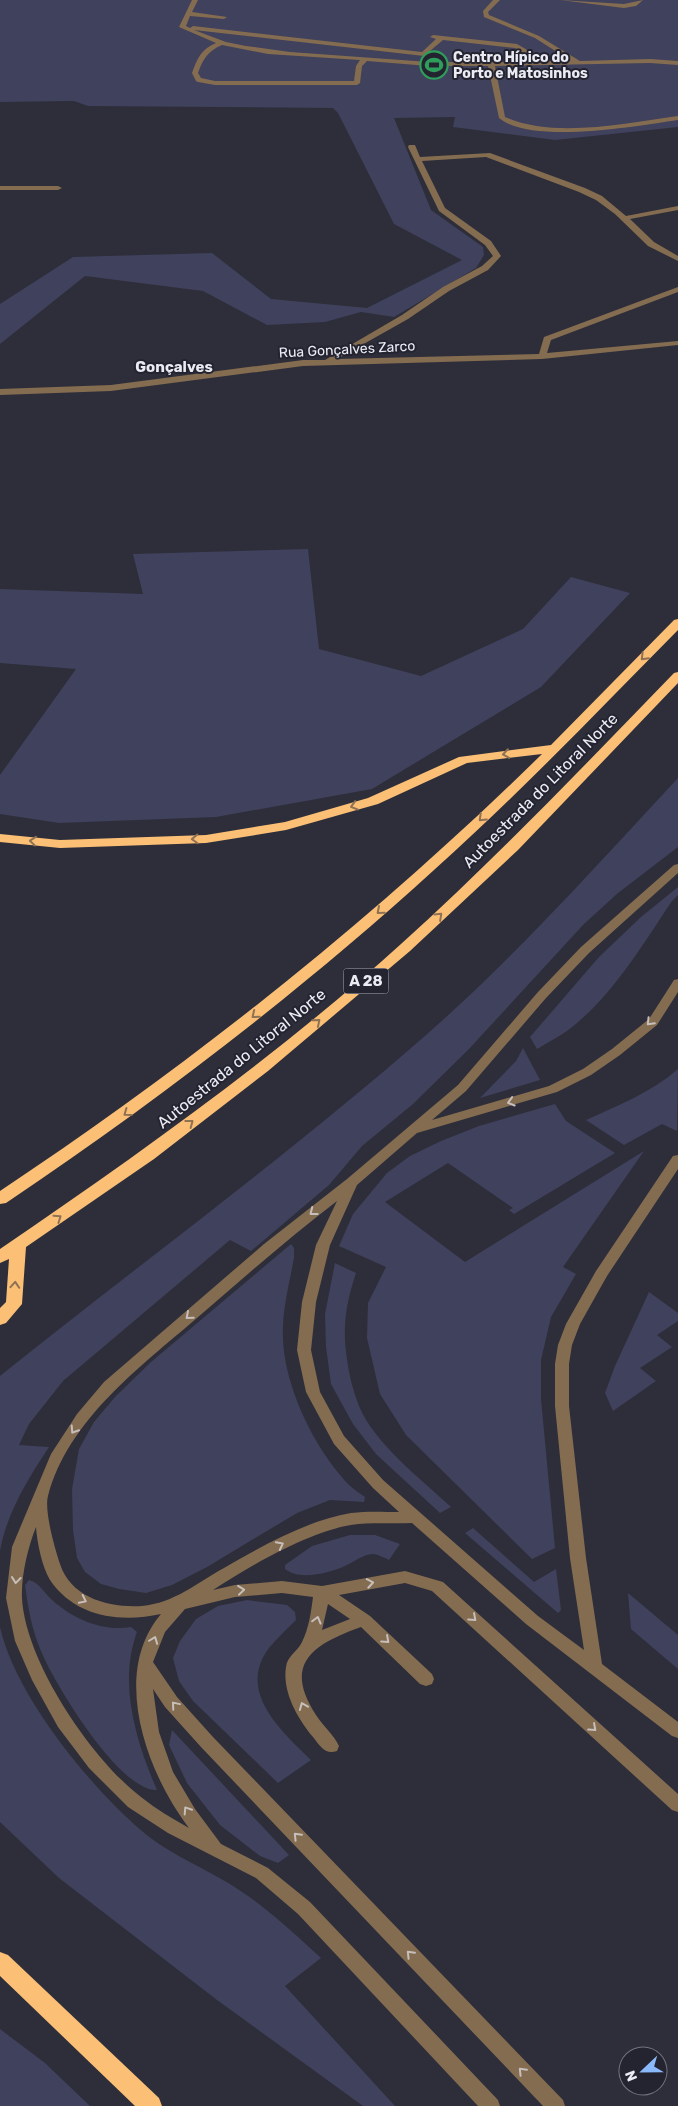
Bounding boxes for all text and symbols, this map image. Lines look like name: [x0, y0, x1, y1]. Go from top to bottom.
place label: Centro Hípico do Porto e Matosinhos: [453, 49, 588, 82]
sports icon: Centro Hípico do Porto e Matosinhos: [419, 50, 449, 80]
street label: Rua Gonçalves Zarco: [278, 337, 416, 362]
district label: Gonçalves: [135, 358, 213, 376]
one-way arrow: [641, 652, 650, 661]
street label: Autoestrada do Litoral Norte: [459, 709, 622, 872]
one-way arrow: [502, 749, 511, 759]
one-way arrow: [350, 801, 358, 811]
one-way arrow: [478, 812, 487, 821]
one-way arrow: [191, 834, 198, 844]
one-way arrow: [28, 836, 36, 847]
one-way arrow: [376, 905, 385, 914]
one-way arrow: [434, 913, 443, 922]
road number: A 28: [344, 968, 388, 994]
street label: Autoestrada do Litoral Norte: [153, 985, 329, 1132]
one-way arrow: [252, 1009, 261, 1017]
one-way arrow: [647, 1017, 656, 1026]
one-way arrow: [311, 1020, 320, 1028]
one-way arrow: [507, 1096, 516, 1106]
one-way arrow: [123, 1107, 132, 1116]
one-way arrow: [184, 1121, 193, 1129]
one-way arrow: [310, 1207, 319, 1215]
one-way arrow: [52, 1215, 61, 1224]
one-way arrow: [10, 1281, 21, 1289]
one-way arrow: [185, 1311, 194, 1320]
one-way arrow: [71, 1425, 80, 1434]
one-way arrow: [275, 1540, 284, 1551]
one-way arrow: [11, 1577, 22, 1585]
one-way arrow: [366, 1579, 375, 1589]
one-way arrow: [237, 1585, 245, 1596]
one-way arrow: [78, 1594, 87, 1604]
one-way arrow: [467, 1612, 476, 1621]
one-way arrow: [311, 1615, 322, 1624]
one-way arrow: [381, 1635, 390, 1644]
one-way arrow: [148, 1637, 158, 1645]
one-way arrow: [172, 1702, 180, 1711]
one-way arrow: [299, 1702, 310, 1711]
one-way arrow: [588, 1722, 597, 1731]
one-way arrow: [184, 1806, 193, 1816]
one-way arrow: [294, 1833, 303, 1842]
one-way arrow: [407, 1950, 416, 1959]
north arrow: [618, 2046, 668, 2096]
one-way arrow: [519, 2068, 528, 2077]
text: N: [622, 2068, 641, 2084]

